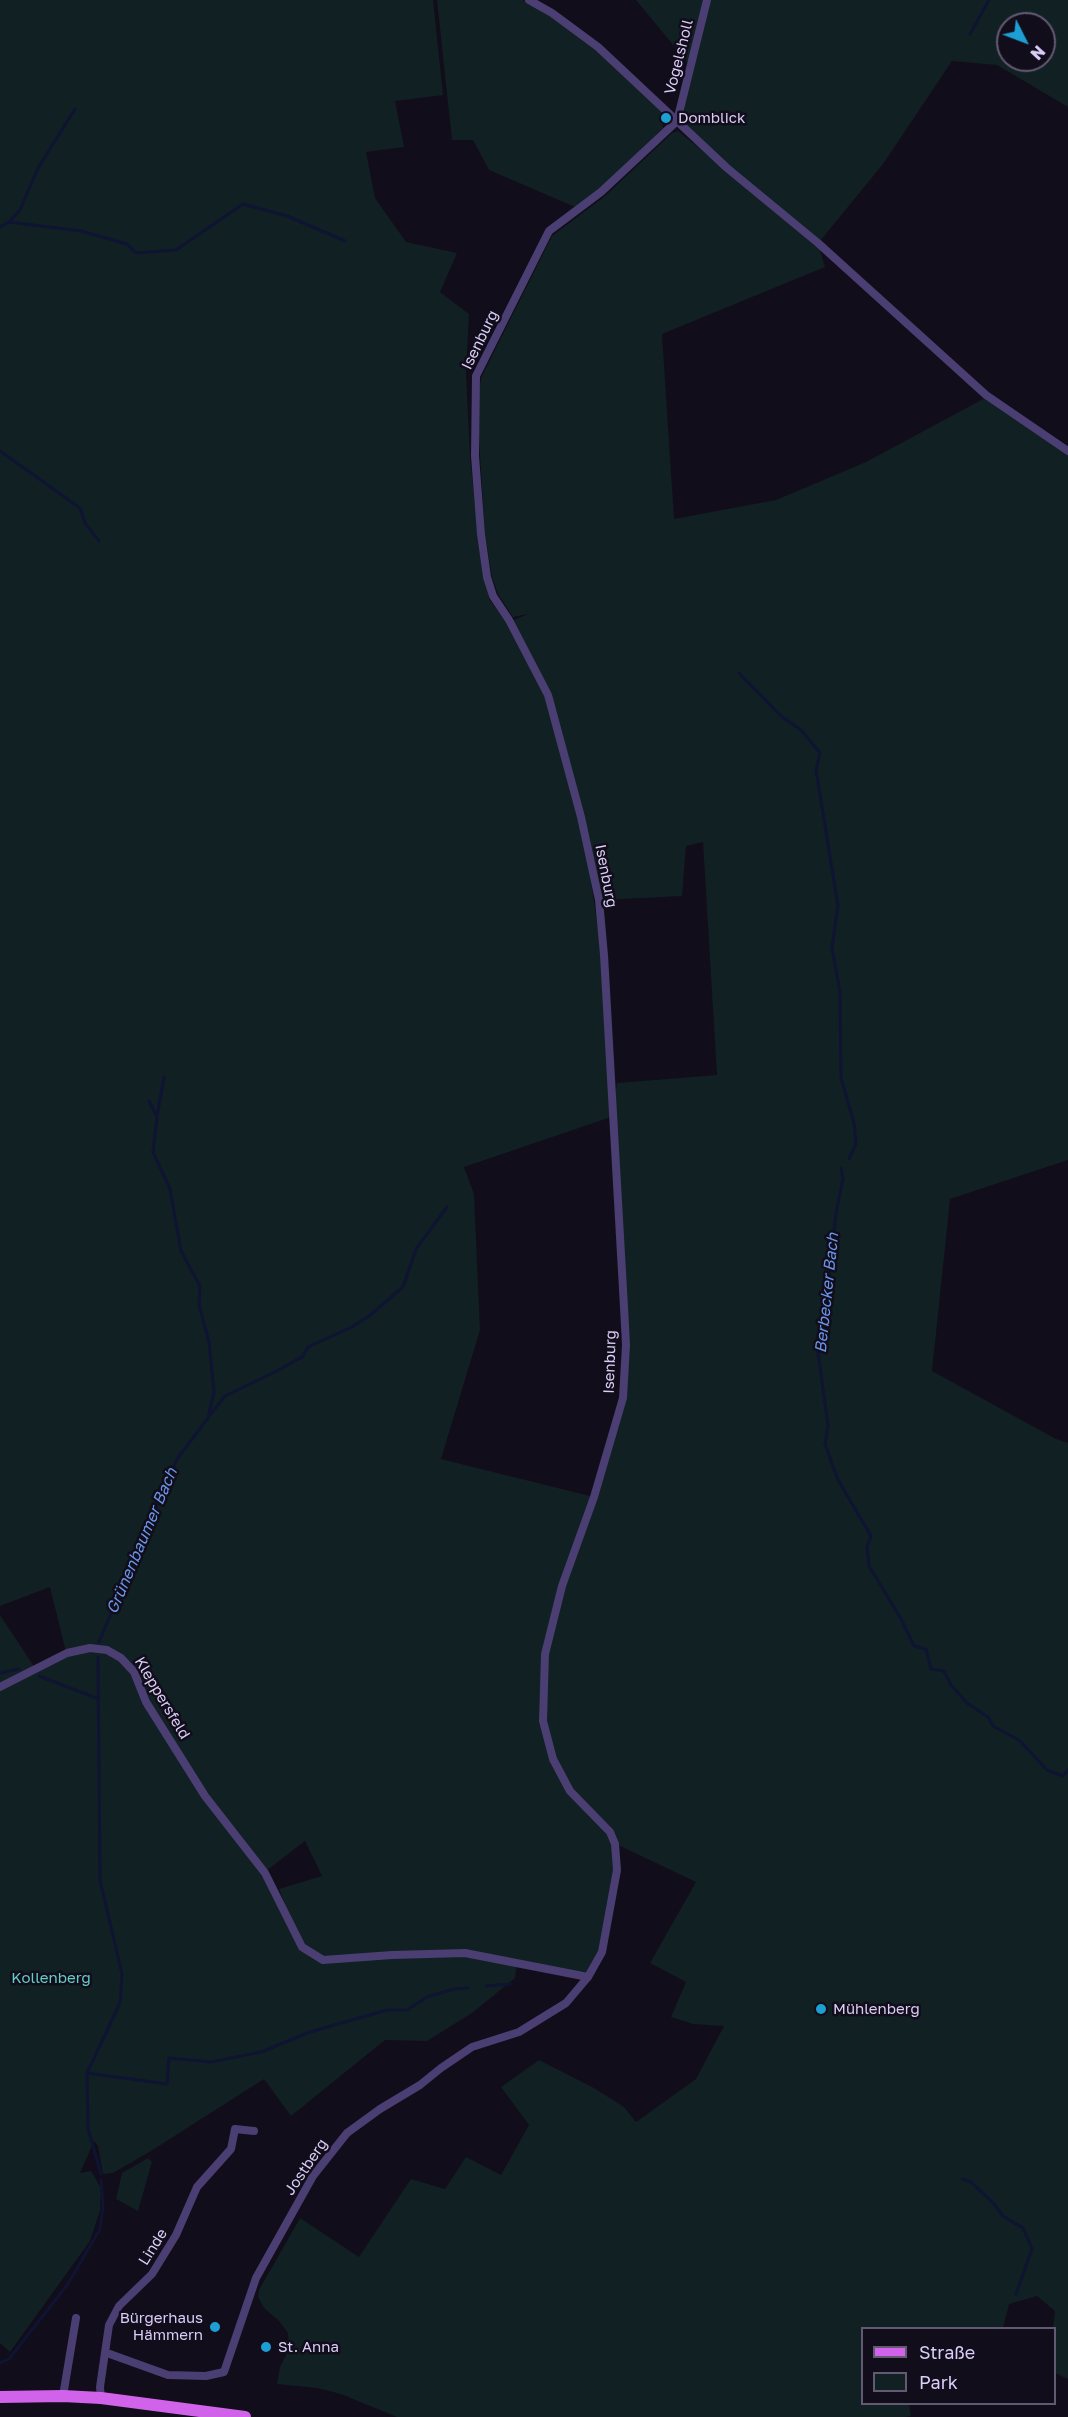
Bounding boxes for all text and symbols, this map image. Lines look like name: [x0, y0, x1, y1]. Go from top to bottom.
north arrow: [996, 12, 1056, 72]
street label: Vogelsholl: [661, 18, 697, 96]
text: N: [1026, 41, 1049, 64]
place label: Domblick: [678, 109, 745, 127]
marker: Domblick: [659, 111, 673, 125]
street label: Isenburg: [458, 307, 502, 373]
street label: Isenburg: [591, 843, 621, 909]
water label: Berbecker Bach: [811, 1232, 843, 1354]
street label: Isenburg: [600, 1330, 620, 1394]
water label: Grünenbaumer Bach: [103, 1465, 181, 1617]
street label: Kleppersfeld: [130, 1654, 194, 1742]
park label: Kollenberg: [11, 1969, 91, 1987]
place label: Mühlenberg: [833, 2000, 920, 2018]
marker: Mühlenberg: [814, 2002, 828, 2016]
street label: Jostberg: [281, 2135, 331, 2199]
street label: Linde: [135, 2225, 171, 2269]
place label: Bürgerhaus Hämmern: [120, 2309, 203, 2344]
marker: Bürgerhaus Hämmern: [208, 2320, 222, 2334]
legend: [861, 2327, 1056, 2405]
place label: St. Anna: [278, 2338, 339, 2356]
marker: St. Anna: [259, 2340, 273, 2354]
text: Straße: [919, 2341, 975, 2363]
text: Park: [919, 2371, 958, 2393]

